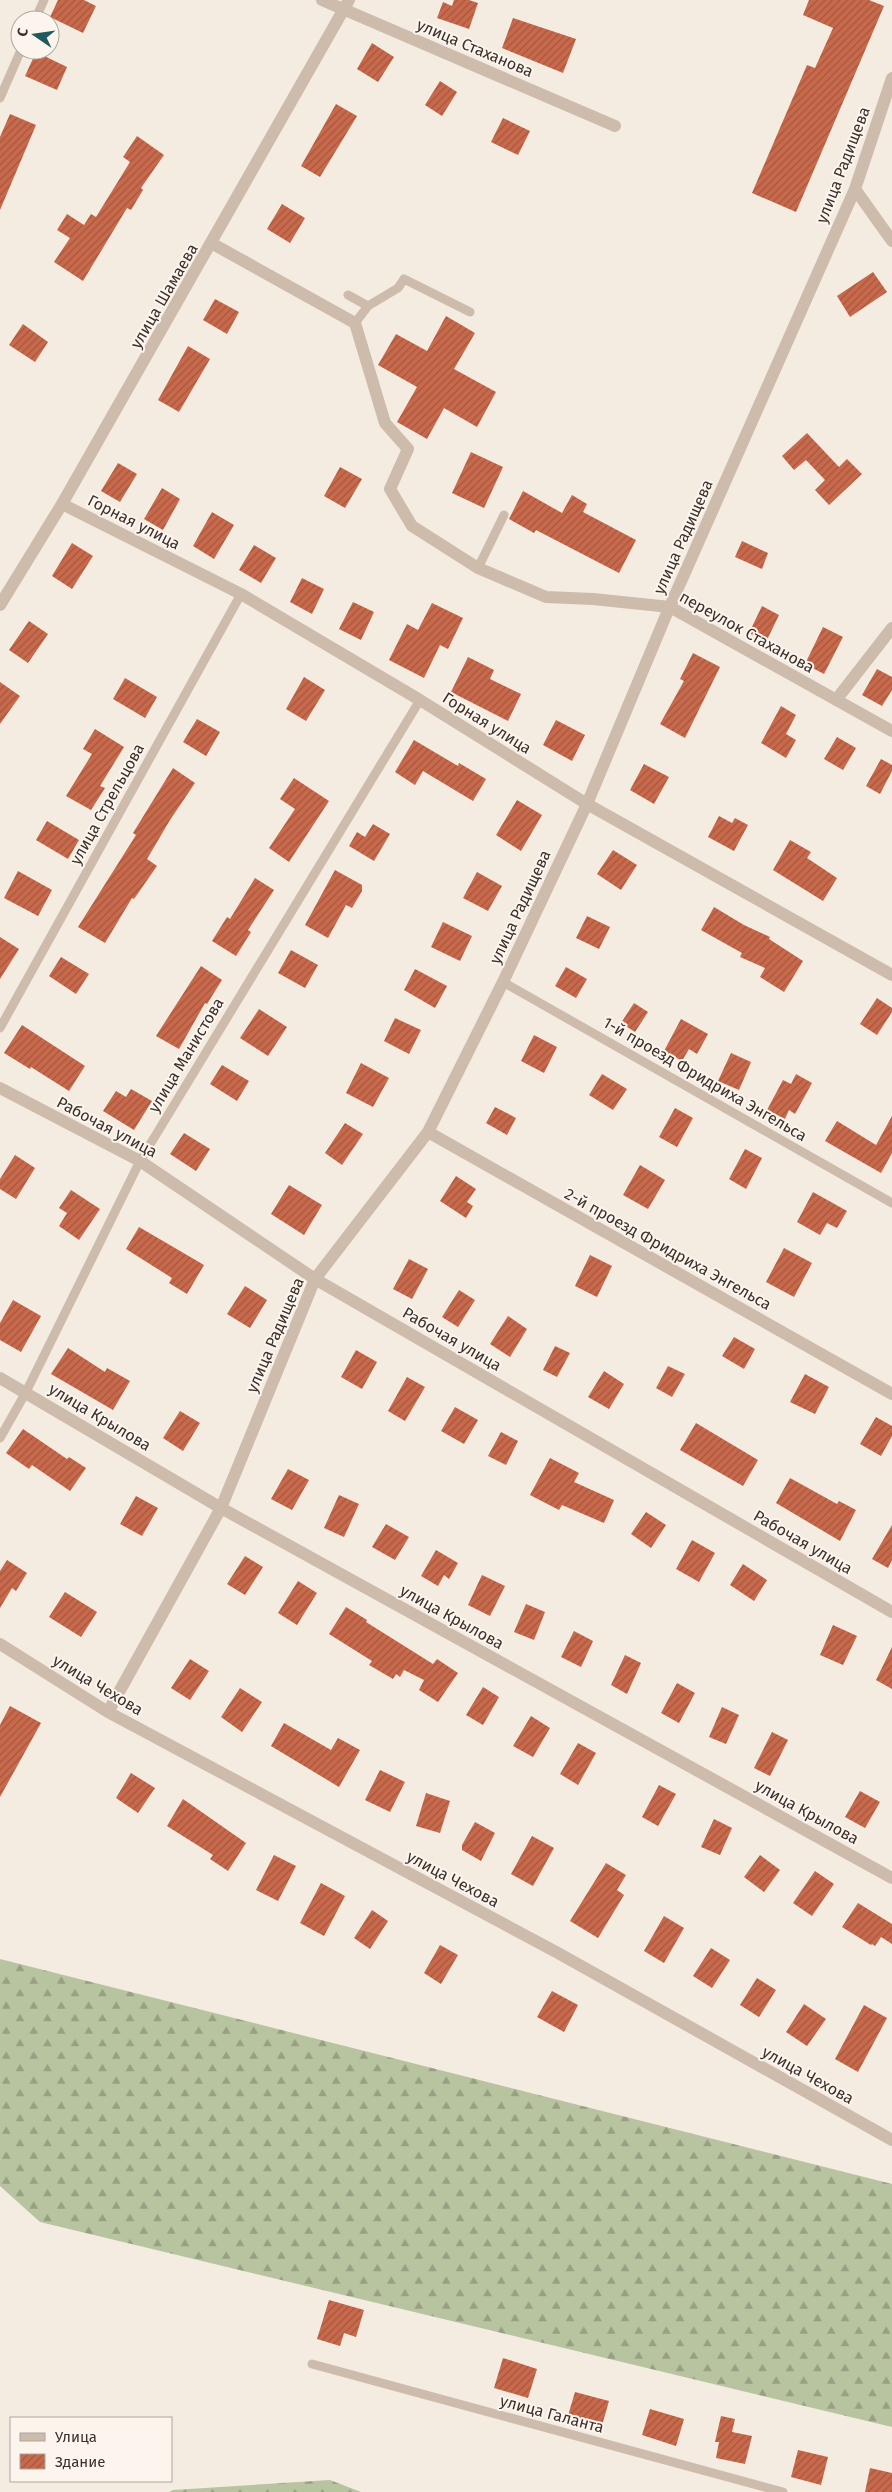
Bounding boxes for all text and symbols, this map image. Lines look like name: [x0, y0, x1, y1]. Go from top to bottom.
north arrow: [10, 10, 60, 60]
street label: улица Стаханова: [414, 15, 536, 81]
text: С: [14, 26, 32, 38]
street label: улица Радищева: [812, 104, 874, 226]
street label: улица Шамаева: [126, 240, 202, 352]
street label: улица Радищева: [649, 477, 717, 597]
street label: Горная улица: [85, 491, 183, 553]
street label: переулок Стаханова: [676, 587, 818, 677]
street label: Горная улица: [439, 688, 535, 758]
street label: улица Стрельцова: [66, 740, 148, 868]
street label: улица Радищева: [485, 847, 555, 967]
street label: улица Манистова: [144, 994, 228, 1116]
street label: 1-й проезд Фридриха Энгельса: [600, 1013, 810, 1145]
street label: Рабочая улица: [54, 1093, 160, 1161]
street label: 2-й проезд Фридриха Энгельса: [561, 1184, 775, 1314]
street label: улица Радищева: [242, 1275, 308, 1395]
street label: Рабочая улица: [399, 1303, 505, 1375]
street label: улица Крылова: [46, 1379, 154, 1455]
street label: Рабочая улица: [750, 1506, 856, 1578]
street label: улица Крылова: [397, 1581, 507, 1653]
street label: улица Чехова: [50, 1651, 146, 1719]
street label: улица Крылова: [752, 1776, 862, 1848]
street label: улица Чехова: [404, 1847, 502, 1911]
street label: улица Чехова: [759, 2042, 857, 2108]
street label: улица Галанта: [498, 2391, 606, 2437]
legend: [10, 2417, 172, 2482]
text: Улица: [55, 2428, 97, 2446]
text: Здание: [55, 2453, 105, 2471]

